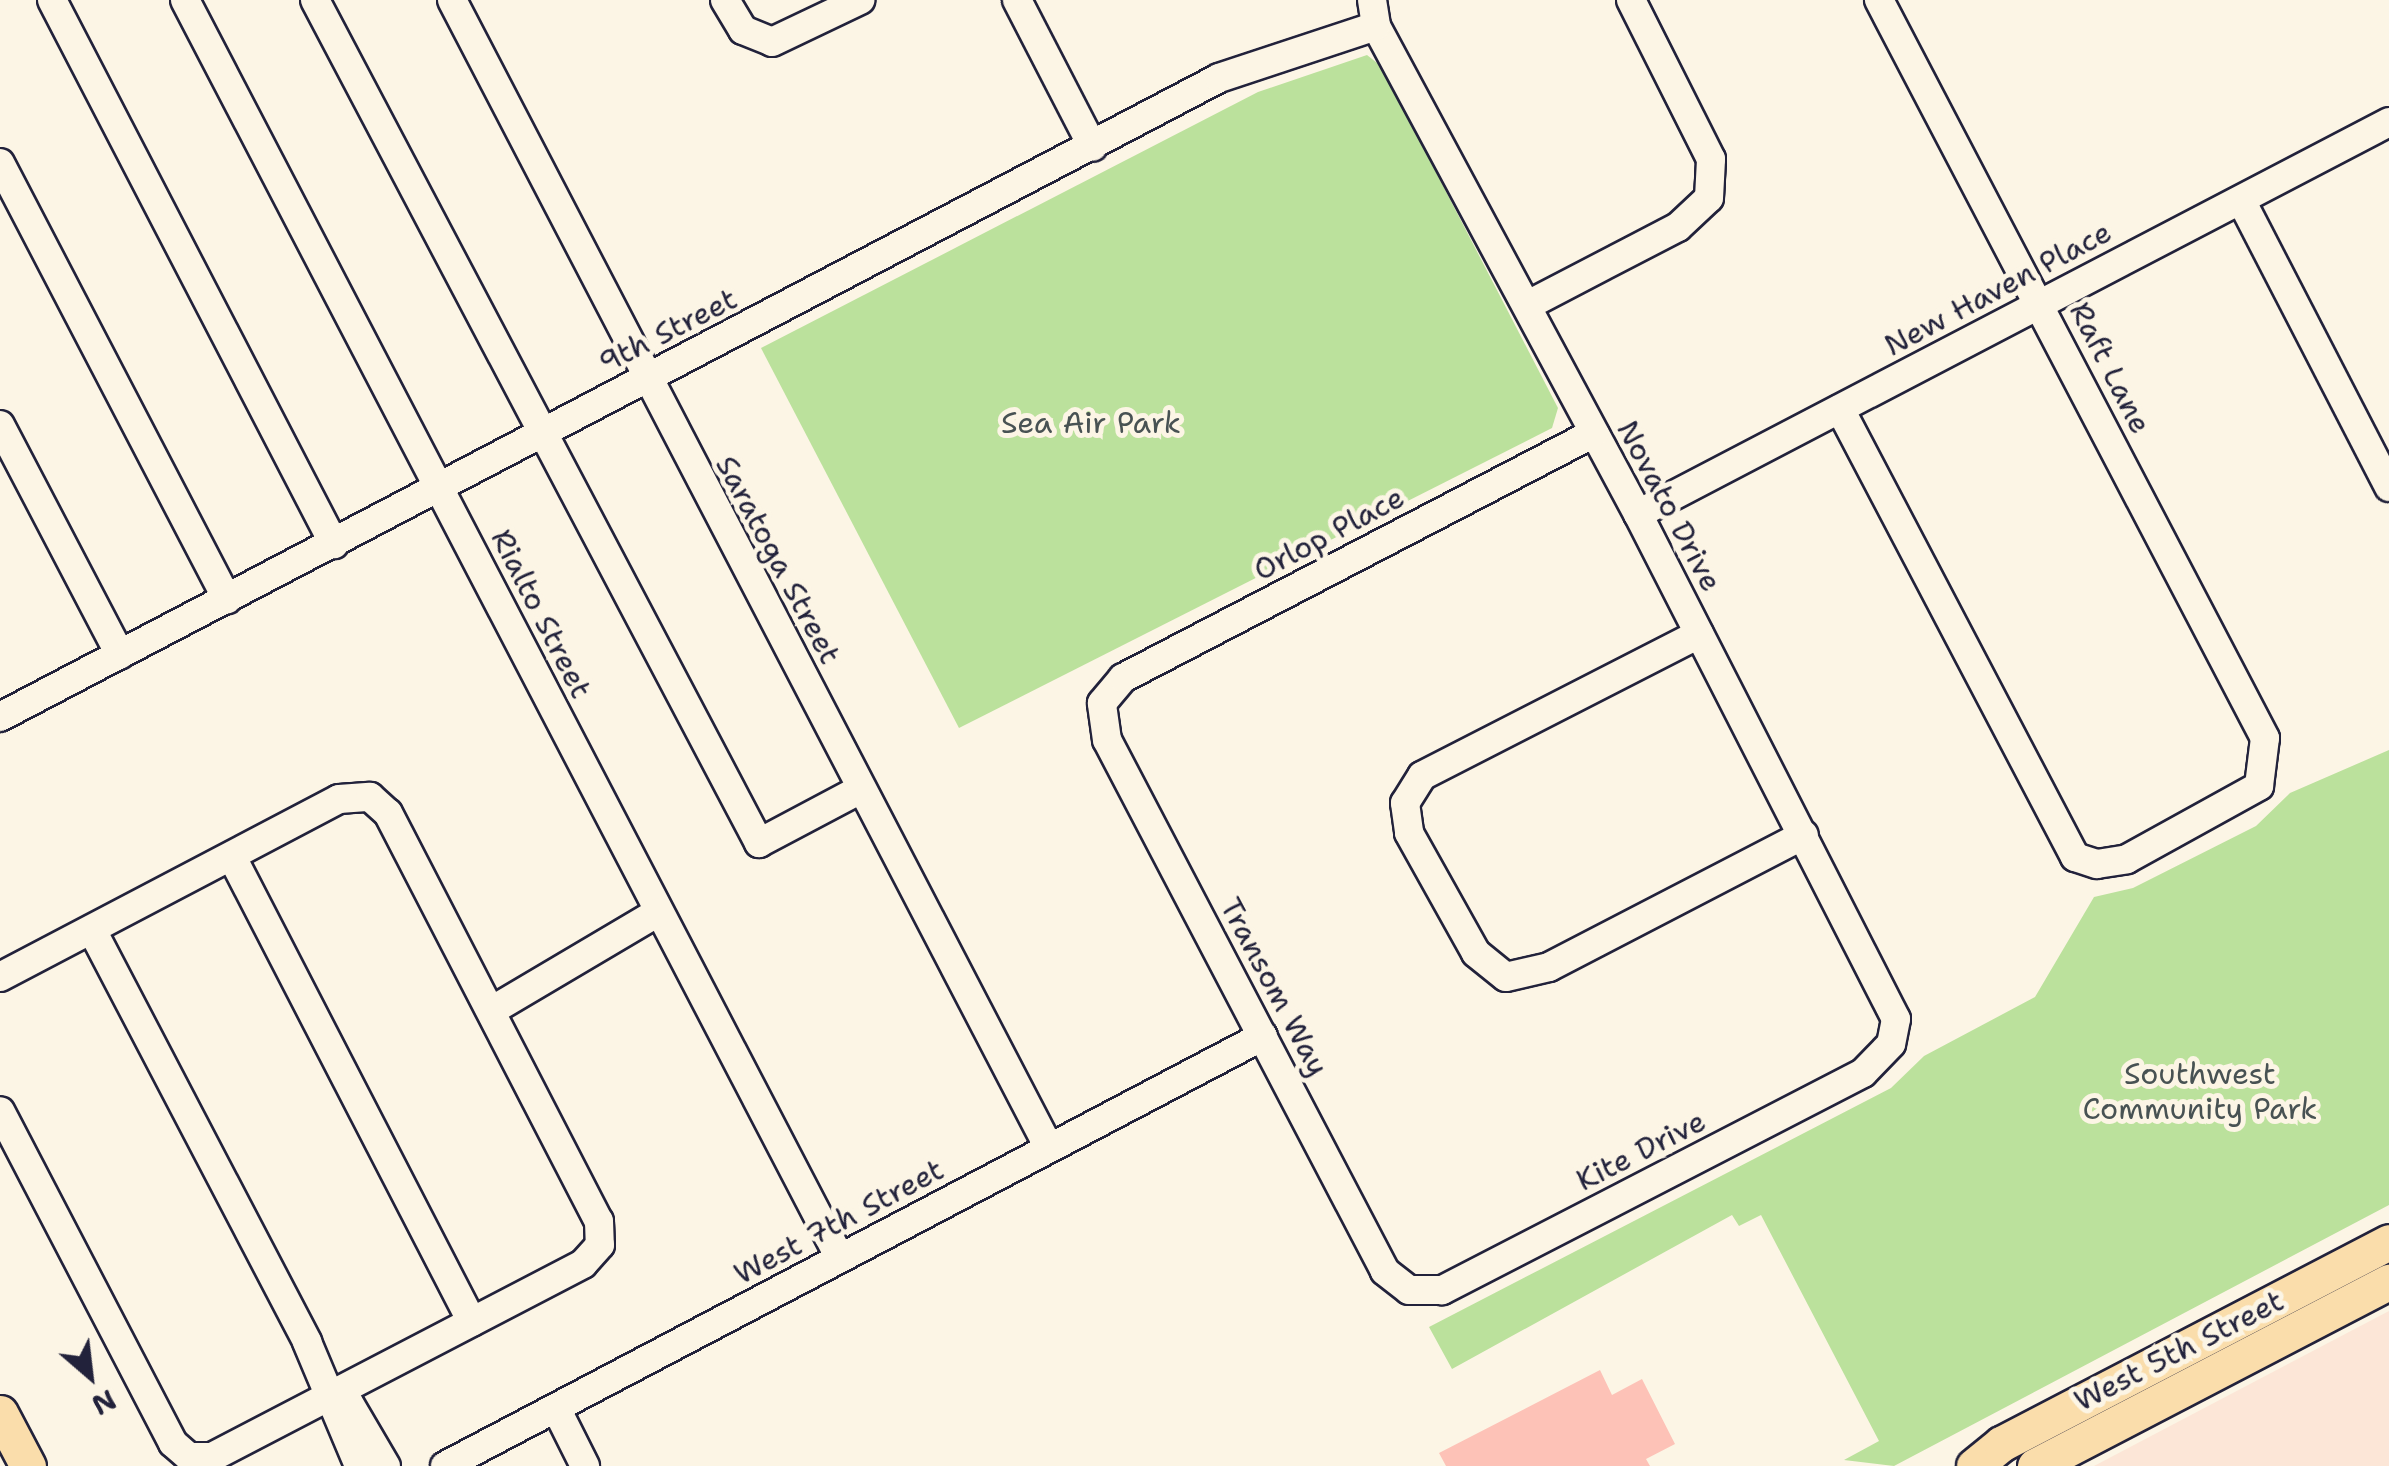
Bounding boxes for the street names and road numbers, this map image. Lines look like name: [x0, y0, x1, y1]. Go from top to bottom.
street label: New Haven Place: [1878, 214, 2118, 364]
street label: 9th Street: [593, 281, 743, 381]
street label: Raft Lane: [2062, 296, 2158, 440]
street label: Novato Drive: [1609, 414, 1729, 598]
street label: Saratoga Street: [708, 450, 848, 670]
street label: Orlop Place: [1248, 479, 1410, 589]
street label: Rialto Street: [483, 524, 599, 704]
street label: Transom Way: [1212, 892, 1336, 1082]
street label: Kite Drive: [1570, 1103, 1712, 1199]
street label: West 7th Street: [728, 1152, 950, 1292]
street label: West 5th Street: [2068, 1283, 2290, 1419]

